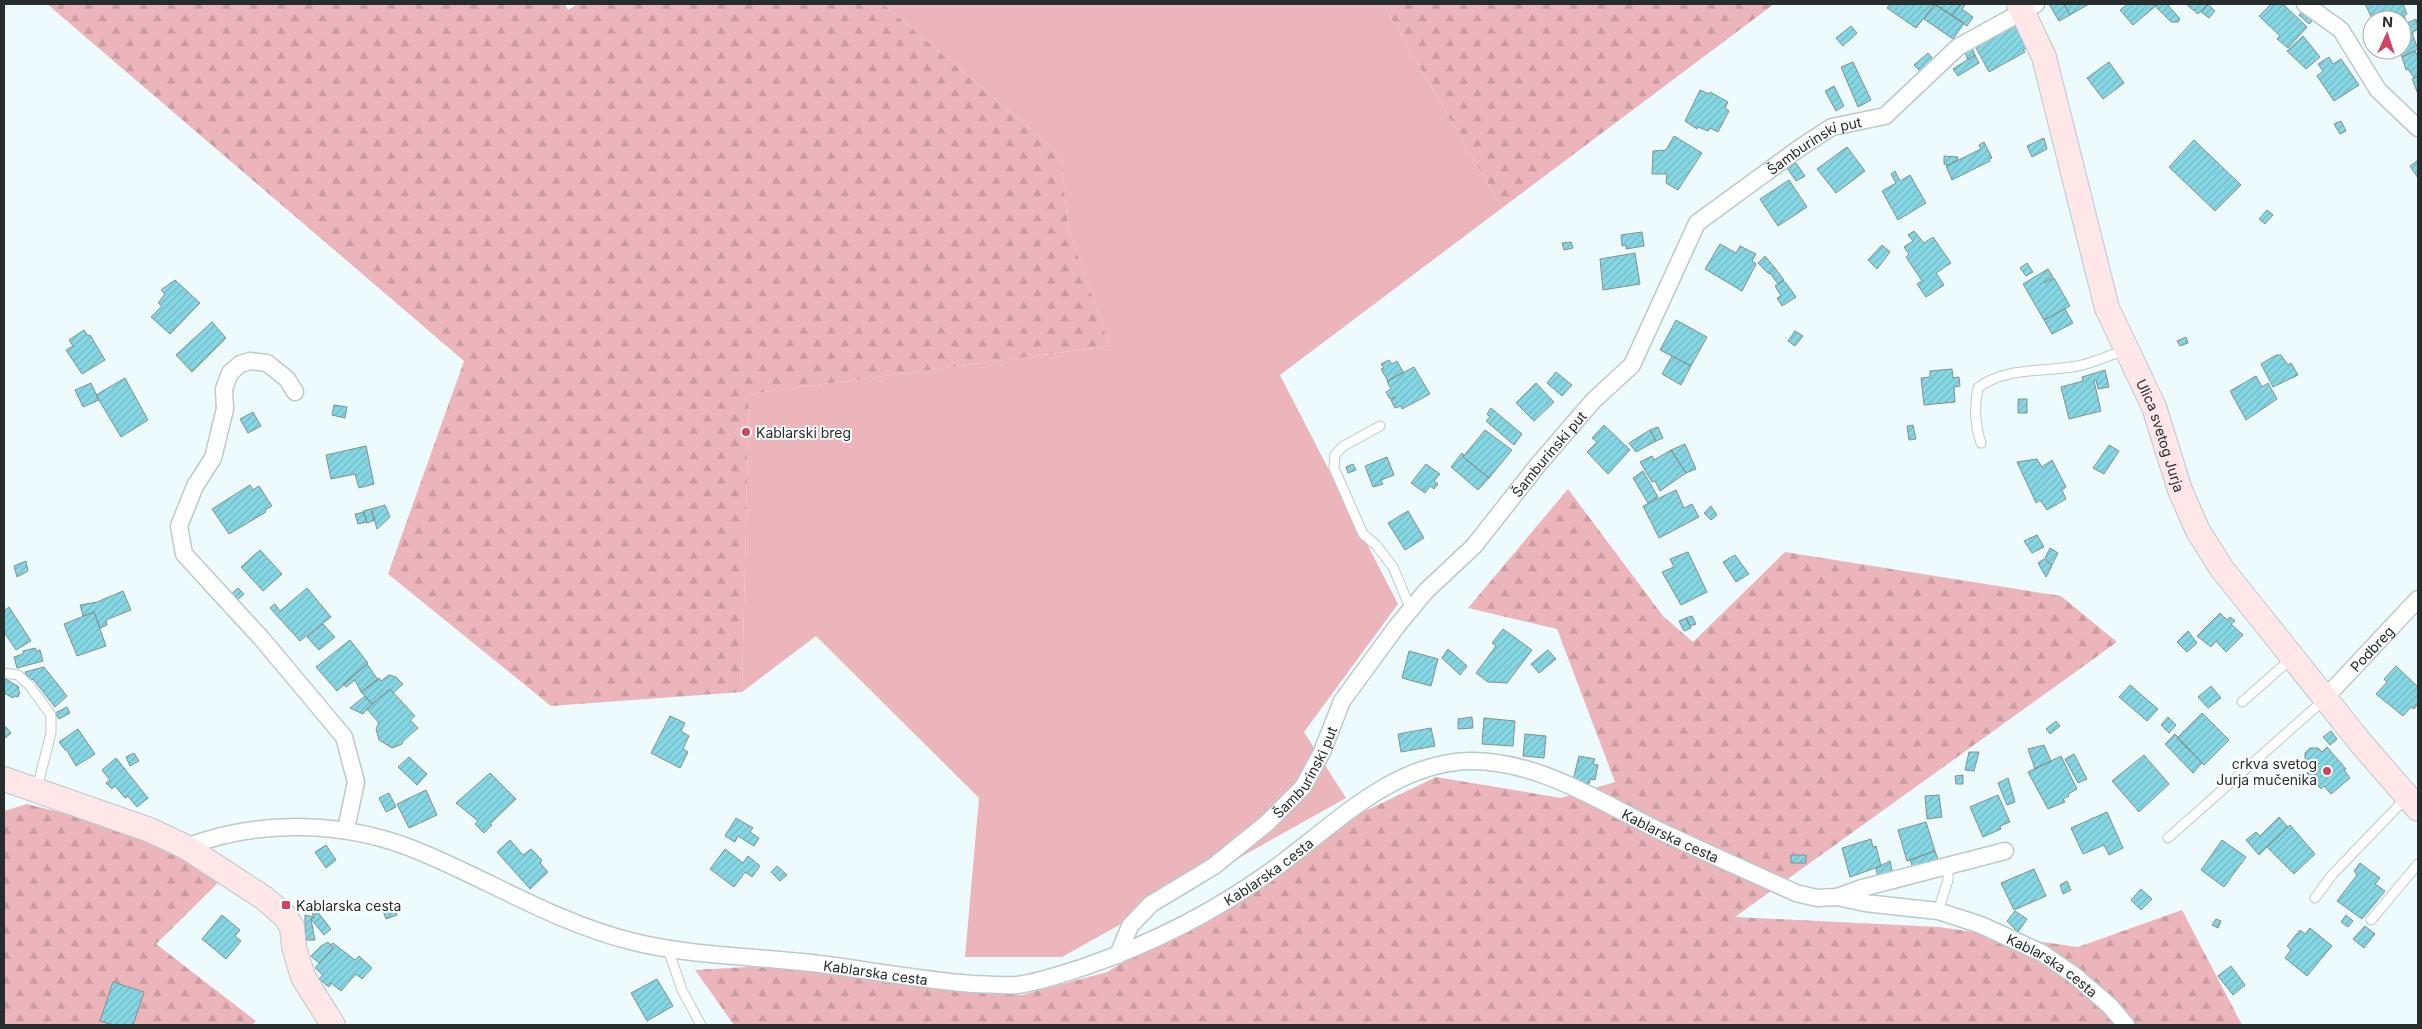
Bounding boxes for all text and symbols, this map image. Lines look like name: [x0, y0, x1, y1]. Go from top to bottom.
north arrow: [2362, 10, 2412, 60]
text: N: [2382, 13, 2393, 30]
street label: Šamburinski put: [1763, 113, 1863, 178]
street label: Ulica svetog Jurja: [2133, 376, 2189, 494]
street label: Šamburinski put: [1508, 407, 1590, 500]
place label: Kablarski breg: [756, 424, 851, 441]
marker: Kablarski breg: [740, 426, 752, 438]
street label: Podbreg: [2346, 622, 2397, 675]
street label: Šamburinski put: [1269, 723, 1340, 821]
place label: crkva svetog Jurja mučenika: [2216, 755, 2317, 788]
marker: crkva svetog Jurja mučenika: [2321, 765, 2333, 777]
street label: Kablarska cesta: [1619, 805, 1722, 866]
street label: Kablarska cesta: [1221, 834, 1316, 909]
place label: Kablarska cesta: [296, 897, 401, 914]
marker: Kablarska cesta: [280, 899, 292, 911]
street label: Kablarska cesta: [2004, 930, 2101, 1000]
street label: Kablarska cesta: [822, 956, 929, 988]

